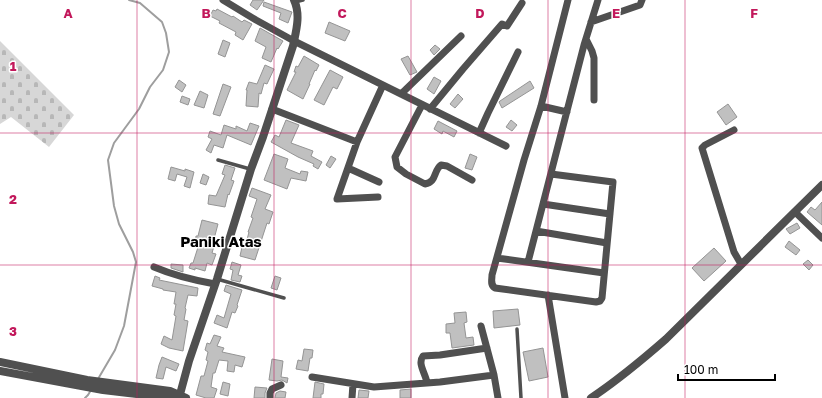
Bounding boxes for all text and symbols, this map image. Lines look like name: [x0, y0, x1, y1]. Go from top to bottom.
text: A: [63, 5, 73, 21]
text: B: [201, 5, 211, 21]
text: C: [337, 5, 347, 21]
text: D: [475, 5, 485, 21]
text: E: [612, 5, 620, 21]
text: F: [750, 5, 758, 21]
text: 1: [10, 58, 17, 74]
text: 2: [9, 191, 17, 207]
district label: Paniki Atas: [180, 232, 262, 250]
text: 3: [9, 323, 17, 339]
scale bar: [678, 356, 775, 382]
text: 100 m: [684, 362, 718, 377]

